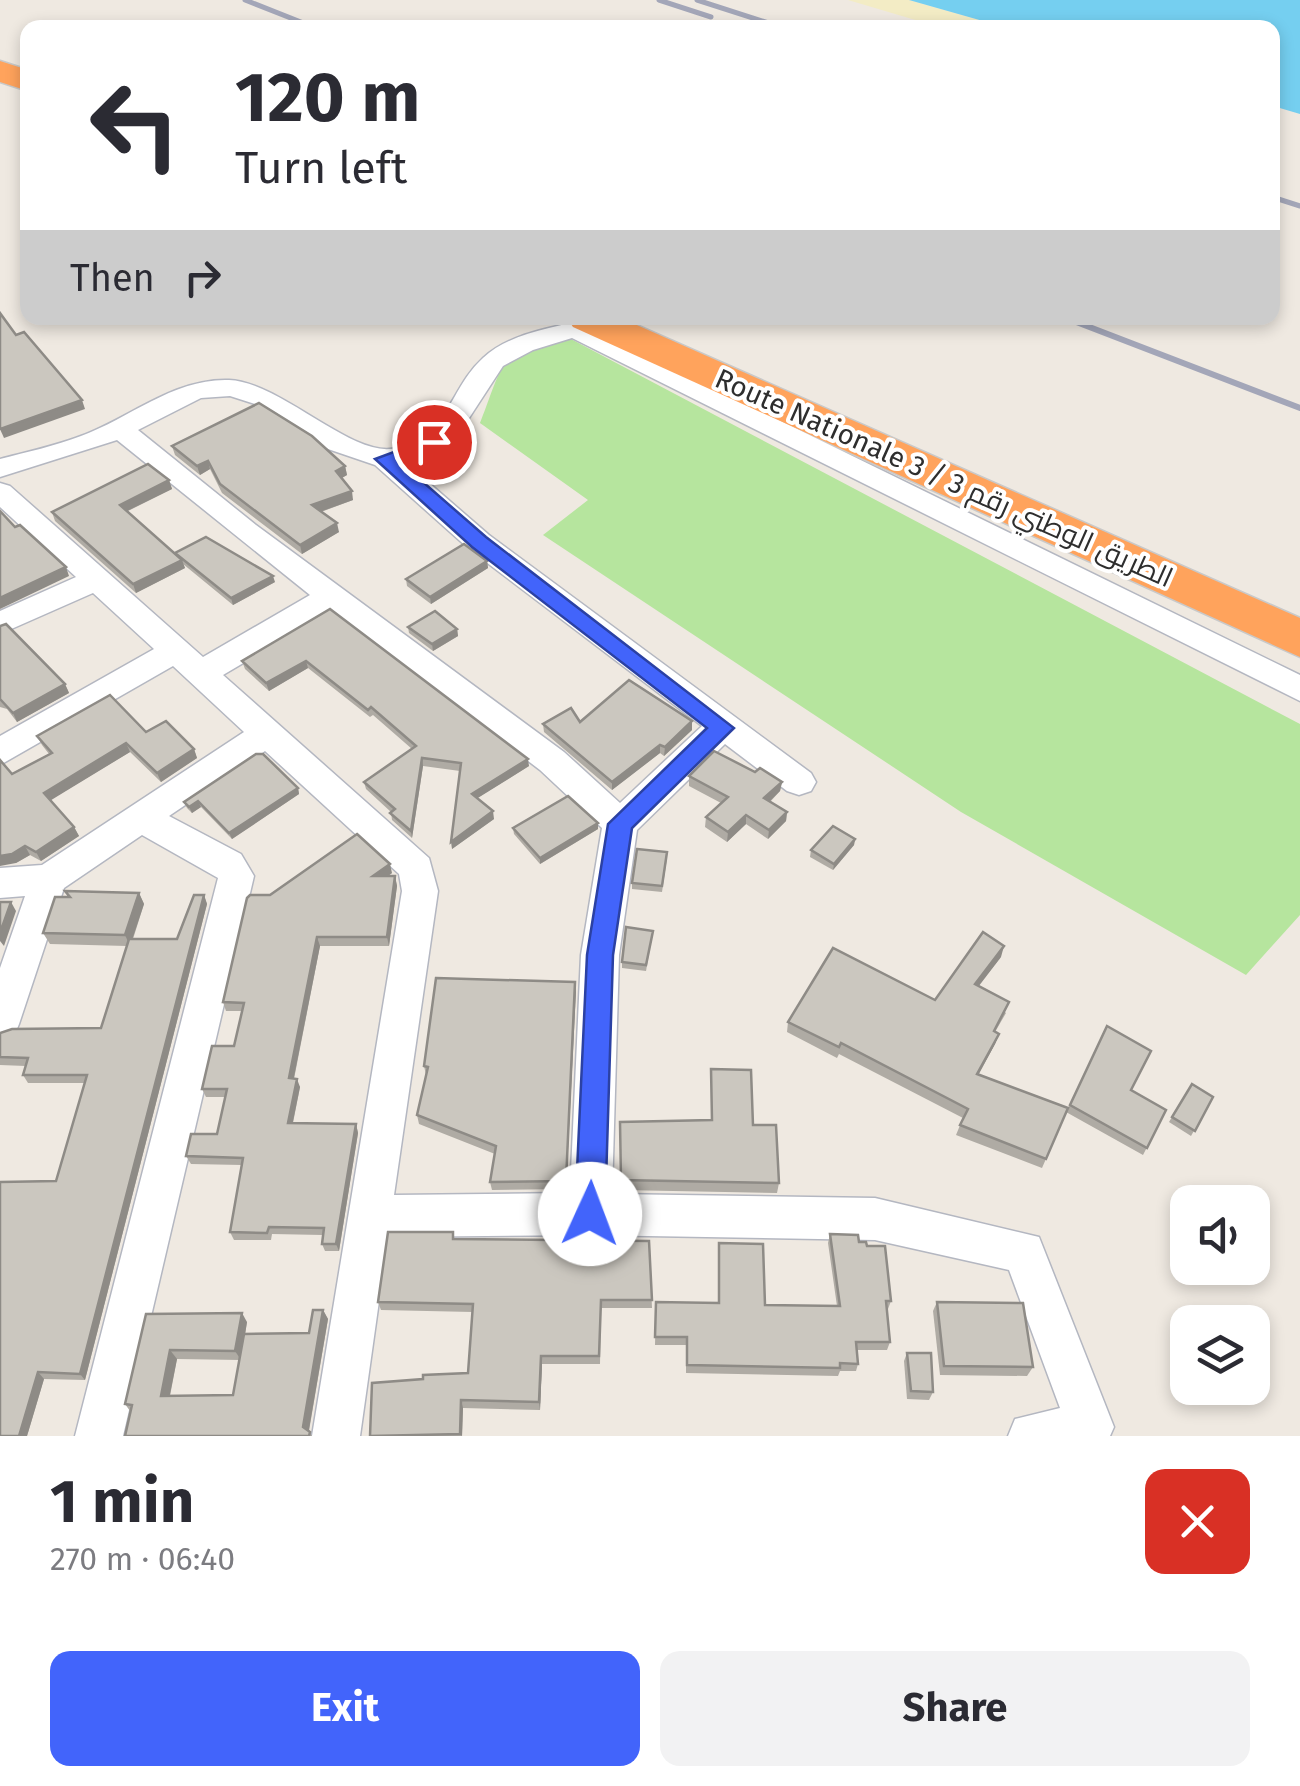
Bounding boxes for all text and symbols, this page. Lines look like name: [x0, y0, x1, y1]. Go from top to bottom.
text: 120 m: [235, 56, 420, 140]
icon: left: [70, 60, 200, 190]
text: Turn left: [235, 141, 407, 195]
icon: right: [175, 250, 230, 305]
text: Then: [70, 255, 155, 301]
street label: Route Nationale 3 / الطريق الوطني رقم 3: [708, 362, 1178, 599]
pin: [392, 400, 477, 485]
icon: arrive: [407, 415, 462, 470]
position arrow: [538, 1162, 642, 1266]
map controls: [1170, 1185, 1270, 1405]
button: sound: [1170, 1185, 1270, 1285]
button: layers: [1170, 1305, 1270, 1405]
text: 1 min: [50, 1466, 194, 1538]
button: close: [1145, 1469, 1250, 1574]
text: 270 m · 06:40: [50, 1540, 235, 1578]
button: Exit: [50, 1651, 640, 1766]
button: Share: [660, 1651, 1250, 1766]

